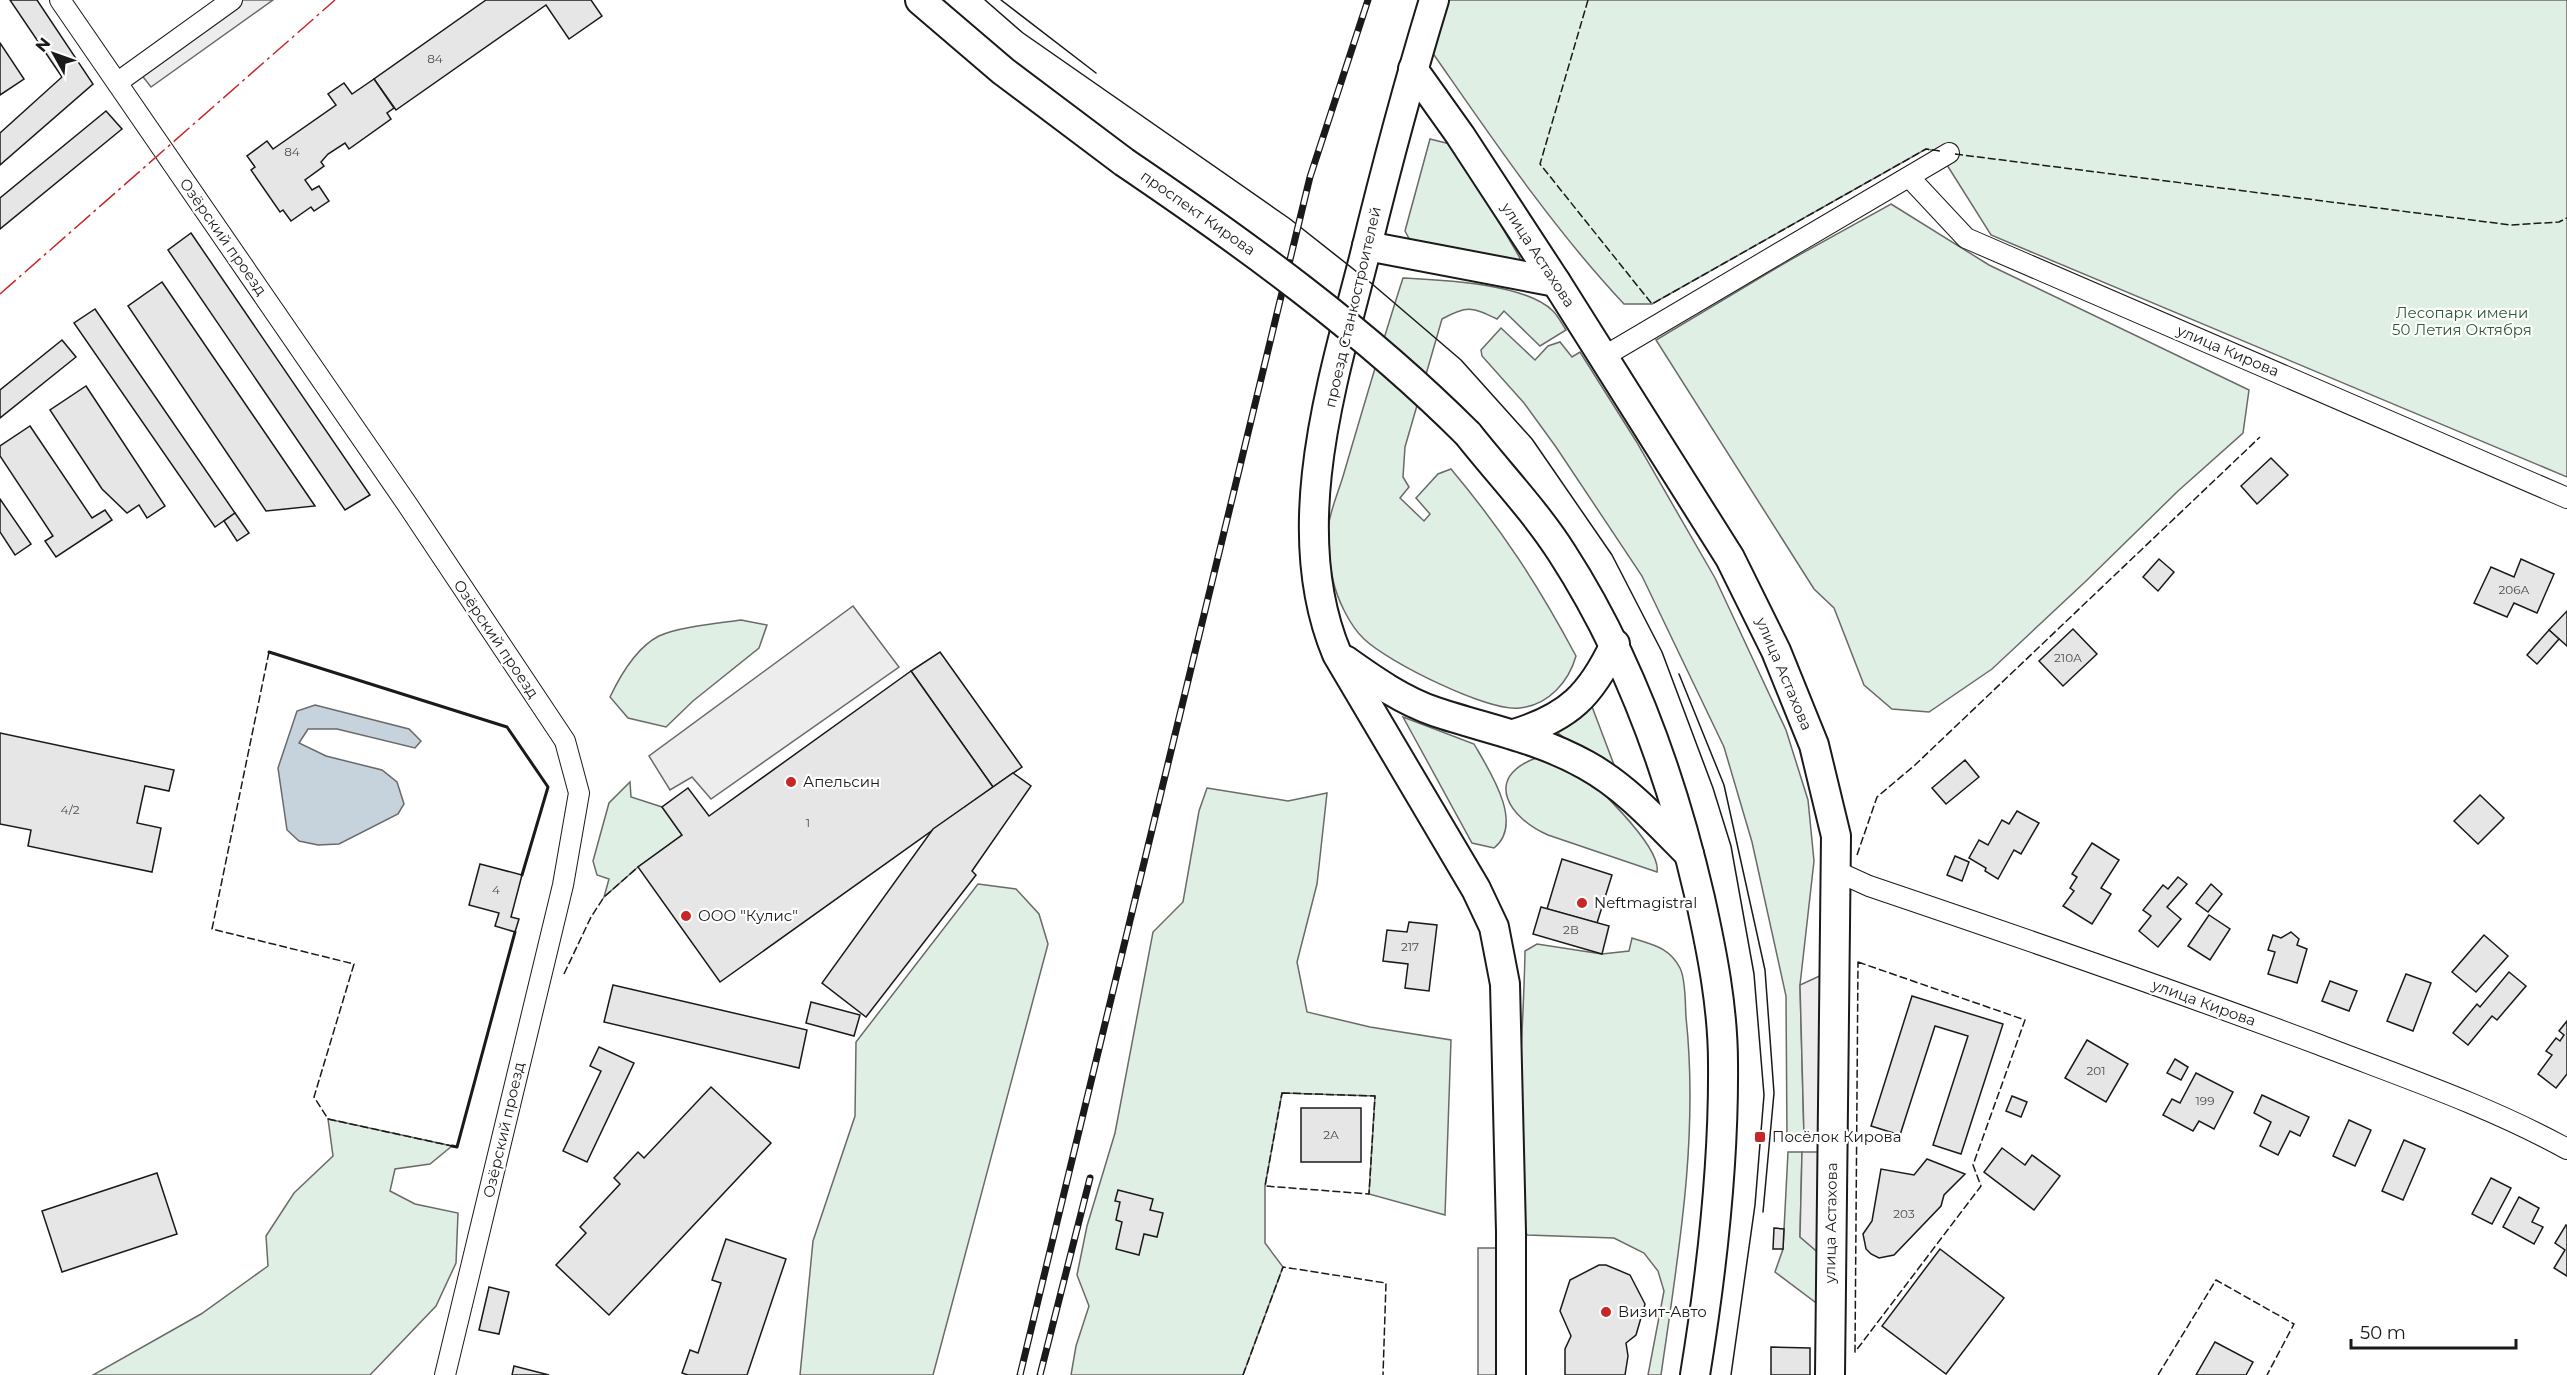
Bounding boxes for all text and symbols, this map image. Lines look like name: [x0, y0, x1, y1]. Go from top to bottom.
north arrow: [24, 24, 84, 84]
text: N: [31, 34, 54, 56]
house number: 84: [427, 51, 443, 66]
house number: 84: [284, 144, 300, 159]
street label: проспект Кирова: [1137, 166, 1259, 259]
street label: Озёрский проезд: [176, 174, 271, 299]
street label: улица Астахова: [1497, 198, 1579, 311]
street label: проезд Станкостроителей: [1320, 204, 1385, 409]
park label: Лесопарк имени 50 Летия Октября: [2392, 303, 2532, 339]
street label: улица Кирова: [2173, 320, 2282, 381]
street label: Озёрский проезд: [450, 576, 543, 702]
house number: 206А: [2498, 582, 2530, 597]
street label: улица Астахова: [1752, 613, 1817, 733]
house number: 210А: [2054, 650, 2082, 665]
place label: Апельсин: [803, 772, 880, 791]
marker: Апельсин: [784, 775, 798, 789]
house number: 4/2: [60, 802, 80, 817]
house number: 1: [806, 815, 810, 830]
house number: 4: [492, 882, 500, 897]
place label: Neftmagistral: [1594, 893, 1697, 912]
marker: Neftmagistral: [1575, 896, 1589, 910]
place label: ООО "Кулис": [698, 906, 798, 925]
marker: ООО "Кулис": [679, 909, 693, 923]
house number: 2В: [1563, 922, 1579, 937]
house number: 217: [1401, 939, 1419, 954]
street label: улица Кирова: [2149, 975, 2259, 1030]
street label: Озёрский проезд: [479, 1060, 528, 1200]
house number: 201: [2086, 1063, 2106, 1078]
house number: 199: [2196, 1093, 2214, 1108]
house number: 2А: [1323, 1127, 1339, 1142]
place label: Посёлок Кирова: [1772, 1127, 1901, 1146]
marker: Посёлок Кирова: [1753, 1130, 1767, 1144]
street label: улица Астахова: [1820, 1162, 1841, 1285]
house number: 203: [1893, 1206, 1915, 1221]
place label: Визит-Авто: [1618, 1302, 1707, 1321]
marker: Визит-Авто: [1599, 1305, 1613, 1319]
scale bar: [2351, 1312, 2516, 1350]
text: 50 m: [2360, 1322, 2406, 1344]

